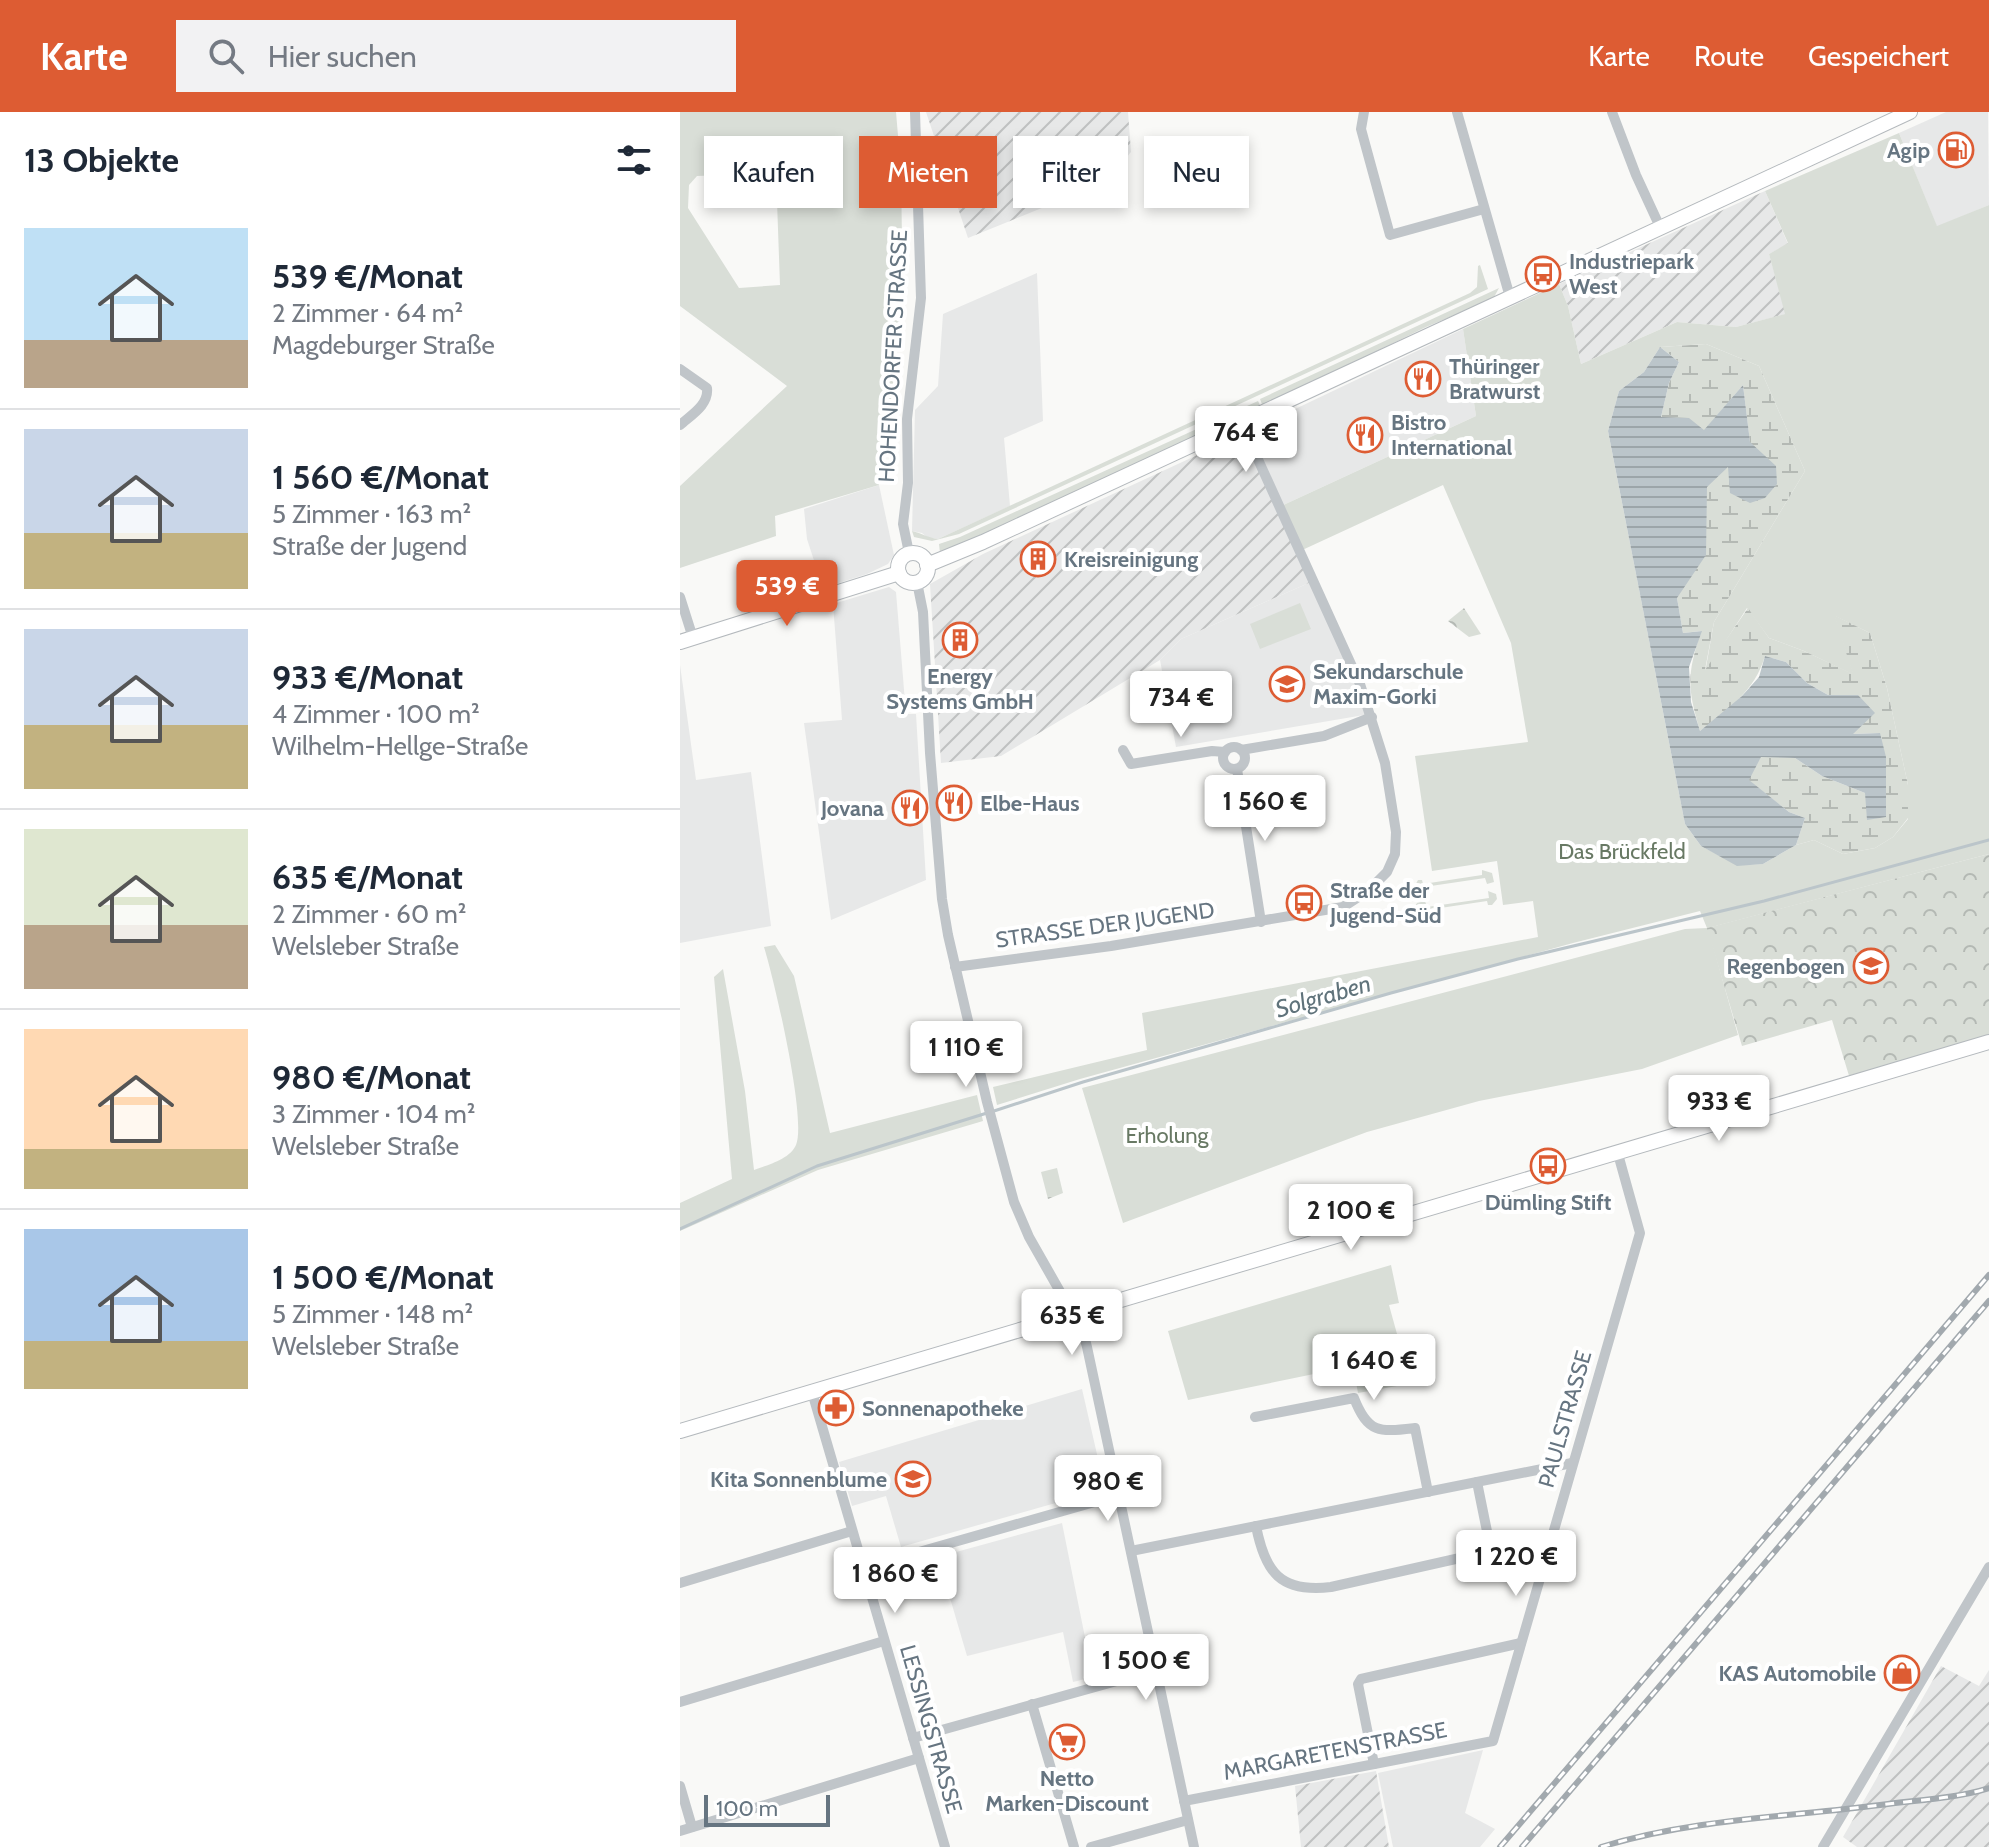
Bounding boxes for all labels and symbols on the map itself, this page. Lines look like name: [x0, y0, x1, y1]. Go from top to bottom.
fuel station icon: Agip: [1937, 131, 1975, 169]
place label: Agip: [1887, 137, 1930, 164]
street label: HOHENDORFER STRASSE: [873, 229, 913, 483]
place label: Industriepark West: [1569, 248, 1694, 300]
bus stop icon: Industriepark West: [1524, 255, 1562, 293]
place label: Thüringer Bratwurst: [1449, 353, 1541, 405]
restaurant icon: Thüringer Bratwurst: [1404, 360, 1442, 398]
pin: 764 €: [1190, 406, 1302, 474]
place label: Bistro International: [1391, 409, 1513, 461]
restaurant icon: Bistro International: [1346, 416, 1384, 454]
building icon: Kreisreinigung: [1019, 540, 1057, 578]
place label: Kreisreinigung: [1064, 546, 1198, 573]
pin: 539 €: [731, 560, 843, 628]
building icon: Energy Systems GmbH: [941, 621, 979, 659]
place label: Sekundarschule Maxim-Gorki: [1313, 658, 1463, 710]
place label: Energy Systems GmbH: [886, 663, 1034, 715]
school or university icon: Sekundarschule Maxim-Gorki: [1268, 665, 1306, 703]
pin: 734 €: [1125, 671, 1237, 739]
pin: 1 560 €: [1191, 775, 1339, 843]
restaurant icon: Elbe-Haus: [935, 784, 973, 822]
restaurant icon: Jovana: [891, 789, 929, 827]
place label: Elbe-Haus: [980, 790, 1080, 817]
place label: Jovana: [820, 795, 884, 822]
park label: Das Brückfeld: [1558, 838, 1686, 865]
place label: Straße der Jugend-Süd: [1329, 877, 1442, 929]
bus stop icon: Straße der Jugend-Süd: [1285, 884, 1323, 922]
street label: STRASSE DER JUGEND: [994, 896, 1216, 954]
school or university icon: Regenbogen: [1852, 947, 1890, 985]
place label: Regenbogen: [1726, 953, 1845, 980]
water label: Solgraben: [1272, 969, 1374, 1023]
pin: 1 110 €: [892, 1021, 1040, 1089]
pin: 933 €: [1663, 1075, 1775, 1143]
park label: Erholung: [1126, 1122, 1210, 1149]
bus stop icon: Dümling Stift: [1529, 1147, 1567, 1185]
pin: 2 100 €: [1277, 1184, 1425, 1252]
place label: Dümling Stift: [1485, 1189, 1612, 1216]
pin: 635 €: [1016, 1289, 1128, 1357]
pin: 1 640 €: [1300, 1334, 1448, 1402]
street label: PAULSTRASSE: [1533, 1347, 1597, 1491]
pharmacy icon: Sonnenapotheke: [817, 1389, 855, 1427]
place label: Sonnenapotheke: [862, 1395, 1024, 1422]
pin: 980 €: [1052, 1455, 1164, 1523]
school or university icon: Kita Sonnenblume: [894, 1460, 932, 1498]
place label: Kita Sonnenblume: [710, 1466, 887, 1493]
pin: 1 220 €: [1442, 1530, 1590, 1598]
pin: 1 860 €: [821, 1547, 969, 1615]
pin: 1 500 €: [1072, 1634, 1220, 1702]
street label: LESSINGSTRASSE: [894, 1642, 968, 1816]
shop icon: KAS Automobile: [1883, 1654, 1921, 1692]
place label: KAS Automobile: [1719, 1660, 1876, 1687]
street label: MARGARETENSTRASSE: [1221, 1716, 1449, 1786]
supermarket icon: Netto Marken-Discount: [1048, 1723, 1086, 1761]
place label: Netto Marken-Discount: [985, 1765, 1149, 1817]
scale bar: [704, 1791, 830, 1827]

